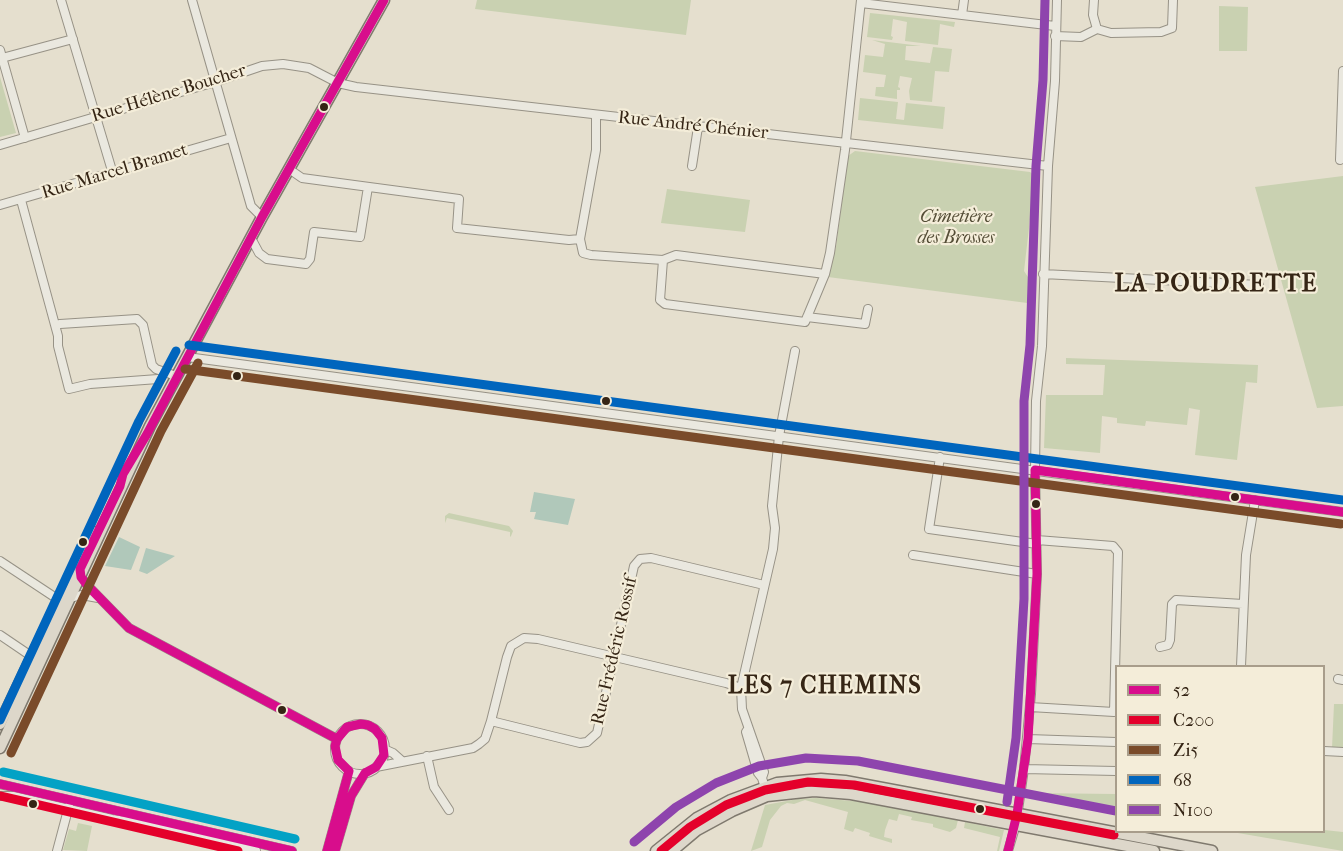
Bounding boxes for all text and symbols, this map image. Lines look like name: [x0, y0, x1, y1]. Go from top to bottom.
street label: Rue Hélène Boucher: [89, 60, 249, 128]
unlabelled marker: [318, 101, 330, 113]
street label: Rue André Chénier: [617, 107, 769, 145]
street label: Rue Marcel Bramet: [39, 140, 191, 204]
park label: Cimetière des Brosses: [917, 207, 995, 250]
district label: LA POUDRETTE: [1114, 271, 1318, 299]
unlabelled marker: [231, 370, 243, 382]
unlabelled marker: [600, 395, 612, 407]
unlabelled marker: [1229, 491, 1241, 503]
unlabelled marker: [1030, 498, 1042, 510]
unlabelled marker: [77, 536, 89, 548]
street label: Rue Frédéric Rossif: [587, 575, 643, 727]
legend: [1115, 665, 1325, 833]
district label: LES 7 CHEMINS: [728, 673, 922, 701]
text: 52: [1173, 680, 1190, 701]
unlabelled marker: [276, 704, 288, 716]
text: C200: [1173, 710, 1214, 731]
text: Zi5: [1173, 740, 1198, 761]
text: 68: [1173, 770, 1192, 791]
unlabelled marker: [27, 798, 39, 810]
text: N100: [1173, 800, 1213, 821]
unlabelled marker: [974, 803, 986, 815]

